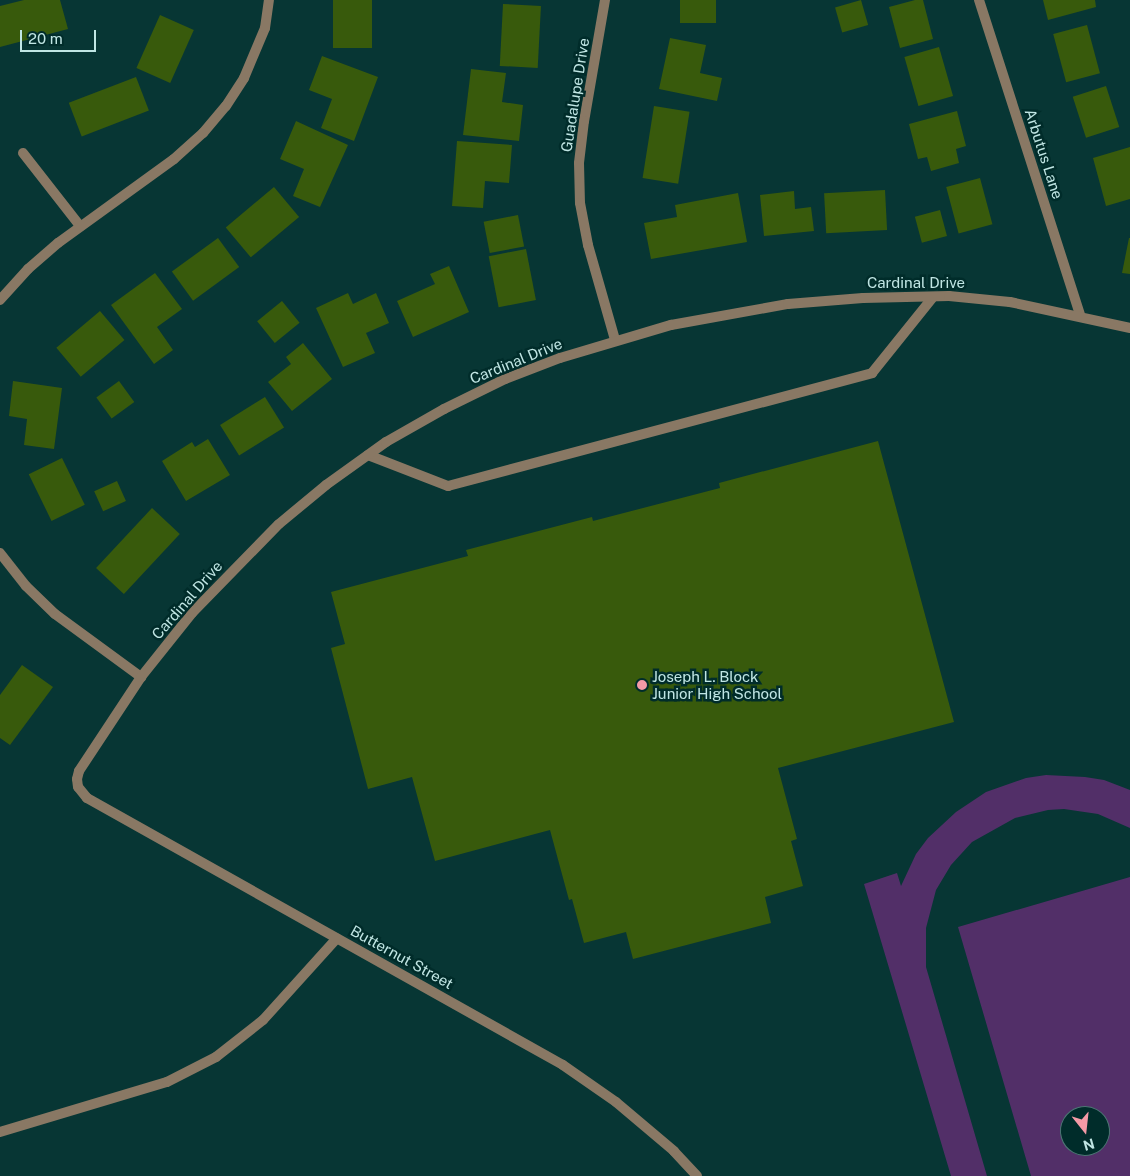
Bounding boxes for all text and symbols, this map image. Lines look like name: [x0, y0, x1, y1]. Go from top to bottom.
scale bar: [22, 20, 99, 52]
text: 20 m: [28, 30, 63, 47]
street label: Guadalupe Drive: [557, 37, 593, 153]
street label: Arbutus Lane: [1021, 107, 1067, 201]
street label: Cardinal Drive: [867, 274, 965, 292]
street label: Cardinal Drive: [467, 334, 565, 388]
street label: Cardinal Drive: [148, 557, 226, 643]
place label: Joseph L. Block Junior High School: [652, 667, 782, 702]
marker: Joseph L. Block Junior High School: [636, 679, 648, 691]
street label: Butternut Street: [348, 921, 456, 993]
north arrow: [1060, 1106, 1110, 1156]
text: N: [1081, 1135, 1096, 1154]

